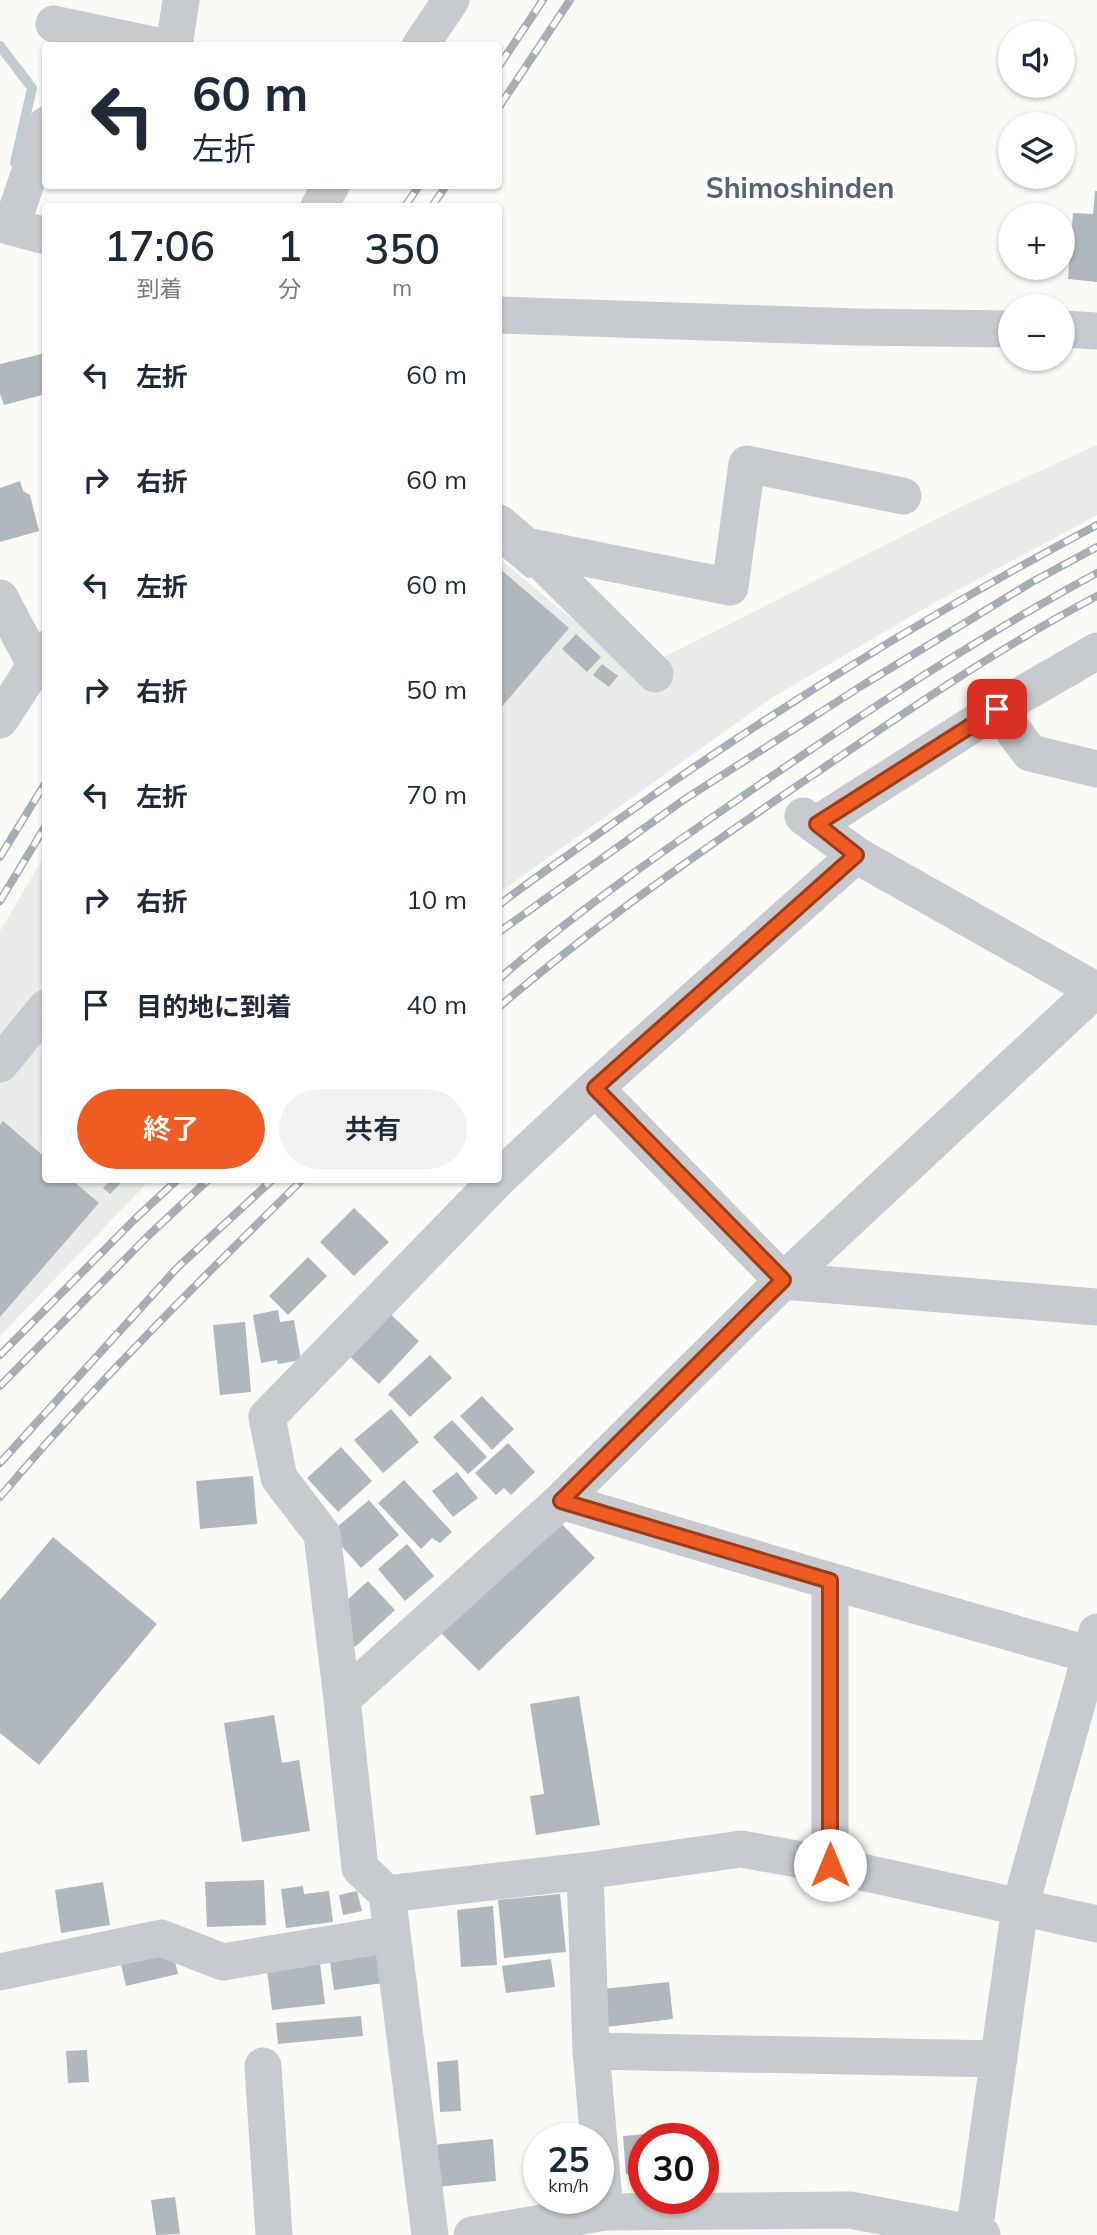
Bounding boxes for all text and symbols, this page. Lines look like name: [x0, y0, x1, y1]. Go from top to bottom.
map controls: [998, 21, 1075, 371]
button: sound: [998, 21, 1075, 98]
text: 60 m: [192, 62, 308, 123]
icon: left: [77, 70, 168, 161]
button: layers: [998, 112, 1075, 189]
text: 左折: [192, 128, 256, 168]
district label: Shimoshinden: [706, 170, 894, 205]
button: +: [998, 203, 1075, 280]
text: 17:06: [104, 219, 215, 272]
text: 1: [277, 219, 302, 272]
text: 350: [364, 222, 440, 275]
text: m: [392, 273, 412, 302]
text: 到着: [136, 274, 182, 303]
text: 分: [278, 274, 301, 303]
button: −: [998, 294, 1075, 371]
icon: left: [77, 356, 115, 394]
text: 60 m: [406, 358, 467, 391]
text: 左折: [136, 360, 188, 393]
icon: right: [77, 461, 115, 499]
text: 60 m: [406, 463, 467, 496]
text: 右折: [136, 465, 188, 498]
icon: left: [77, 566, 115, 604]
text: 60 m: [406, 568, 467, 601]
text: 左折: [136, 570, 188, 603]
icon: right: [77, 671, 115, 709]
text: 50 m: [406, 673, 467, 706]
text: 右折: [136, 675, 188, 708]
pin: [967, 679, 1027, 739]
icon: arrive: [978, 690, 1016, 728]
icon: left: [77, 776, 115, 814]
text: 70 m: [406, 778, 467, 811]
text: 左折: [136, 780, 188, 813]
icon: right: [77, 881, 115, 919]
text: 10 m: [406, 883, 467, 916]
text: 右折: [136, 885, 188, 918]
icon: arrive: [77, 986, 115, 1024]
text: 40 m: [406, 988, 467, 1021]
text: 目的地に到着: [136, 990, 292, 1023]
button: 終了: [77, 1089, 265, 1169]
button: 共有: [279, 1089, 467, 1169]
position arrow: [793, 1828, 867, 1902]
speed limit sign: 30: [628, 2123, 719, 2214]
text: 25: [547, 2137, 590, 2181]
text: km/h: [548, 2174, 589, 2197]

